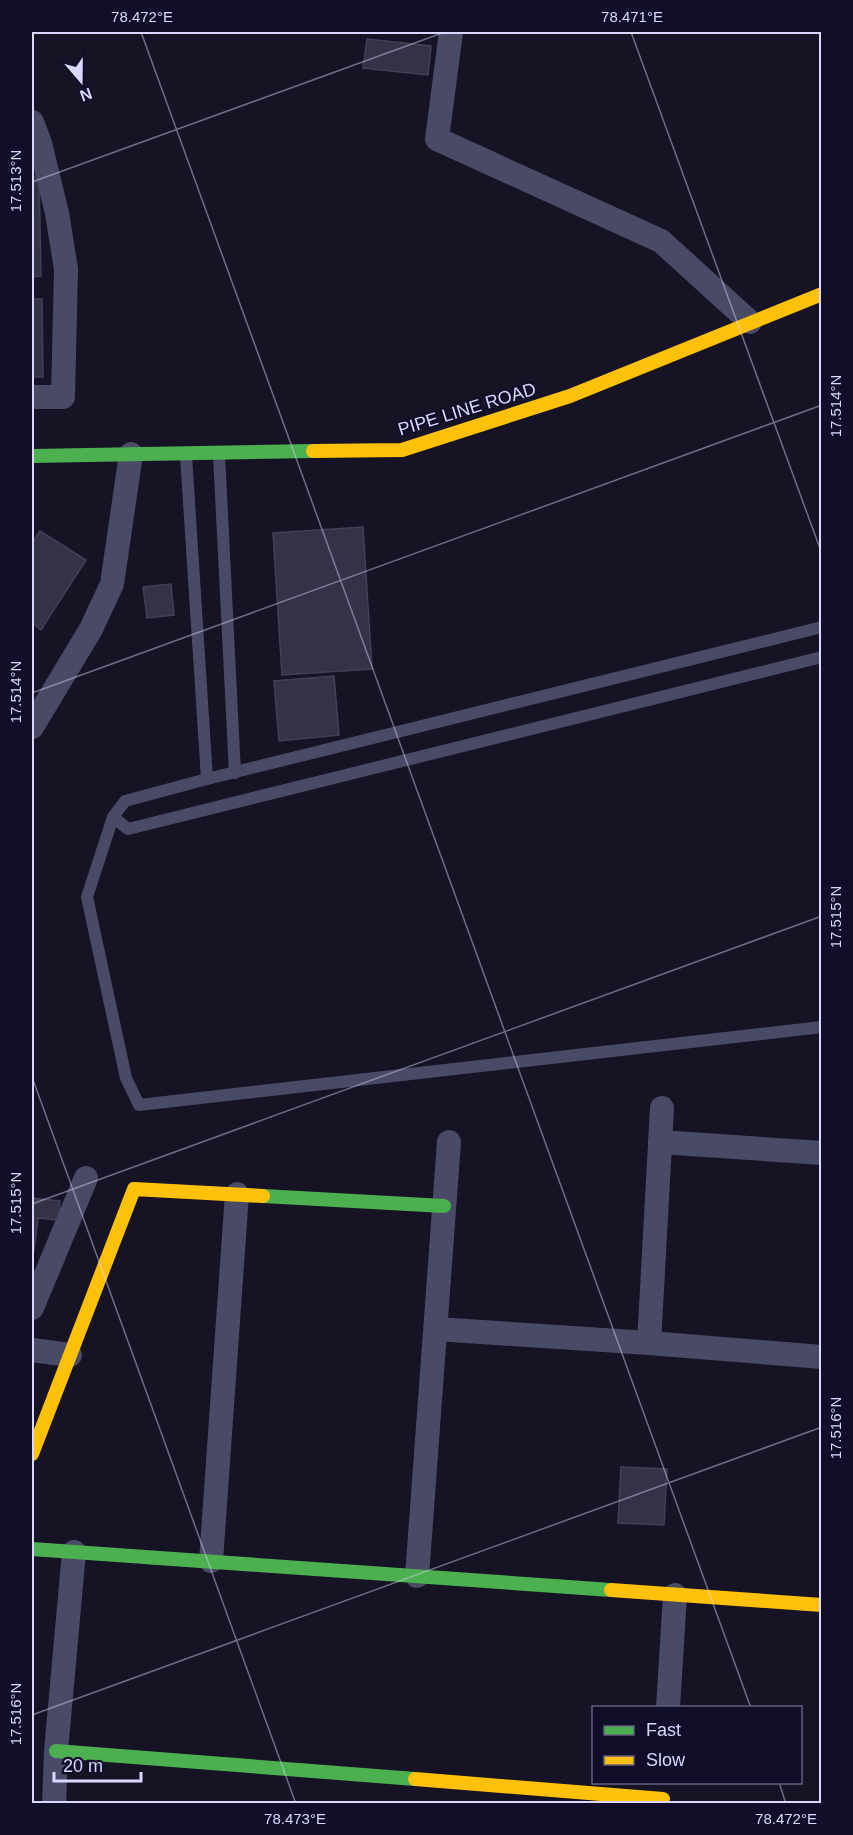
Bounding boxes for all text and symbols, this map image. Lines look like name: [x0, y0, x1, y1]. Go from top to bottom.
text: 78.472°E: [111, 8, 173, 25]
text: 78.471°E: [601, 8, 663, 25]
north arrow: [51, 51, 111, 111]
text: N: [78, 85, 94, 105]
text: 17.513°N: [7, 150, 24, 212]
text: 17.514°N: [827, 375, 844, 437]
street label: PIPE LINE ROAD: [396, 379, 538, 439]
text: 17.514°N: [7, 661, 24, 723]
text: 17.515°N: [827, 886, 844, 948]
text: 17.515°N: [7, 1172, 24, 1234]
text: 17.516°N: [827, 1397, 844, 1459]
text: 17.516°N: [7, 1683, 24, 1745]
legend: [592, 1706, 802, 1784]
text: Fast: [646, 1720, 681, 1740]
scale bar: [54, 1745, 141, 1783]
text: Slow: [646, 1750, 686, 1770]
text: 20 m: [63, 1756, 103, 1776]
text: 78.473°E: [264, 1810, 326, 1827]
text: 78.472°E: [755, 1810, 817, 1827]

